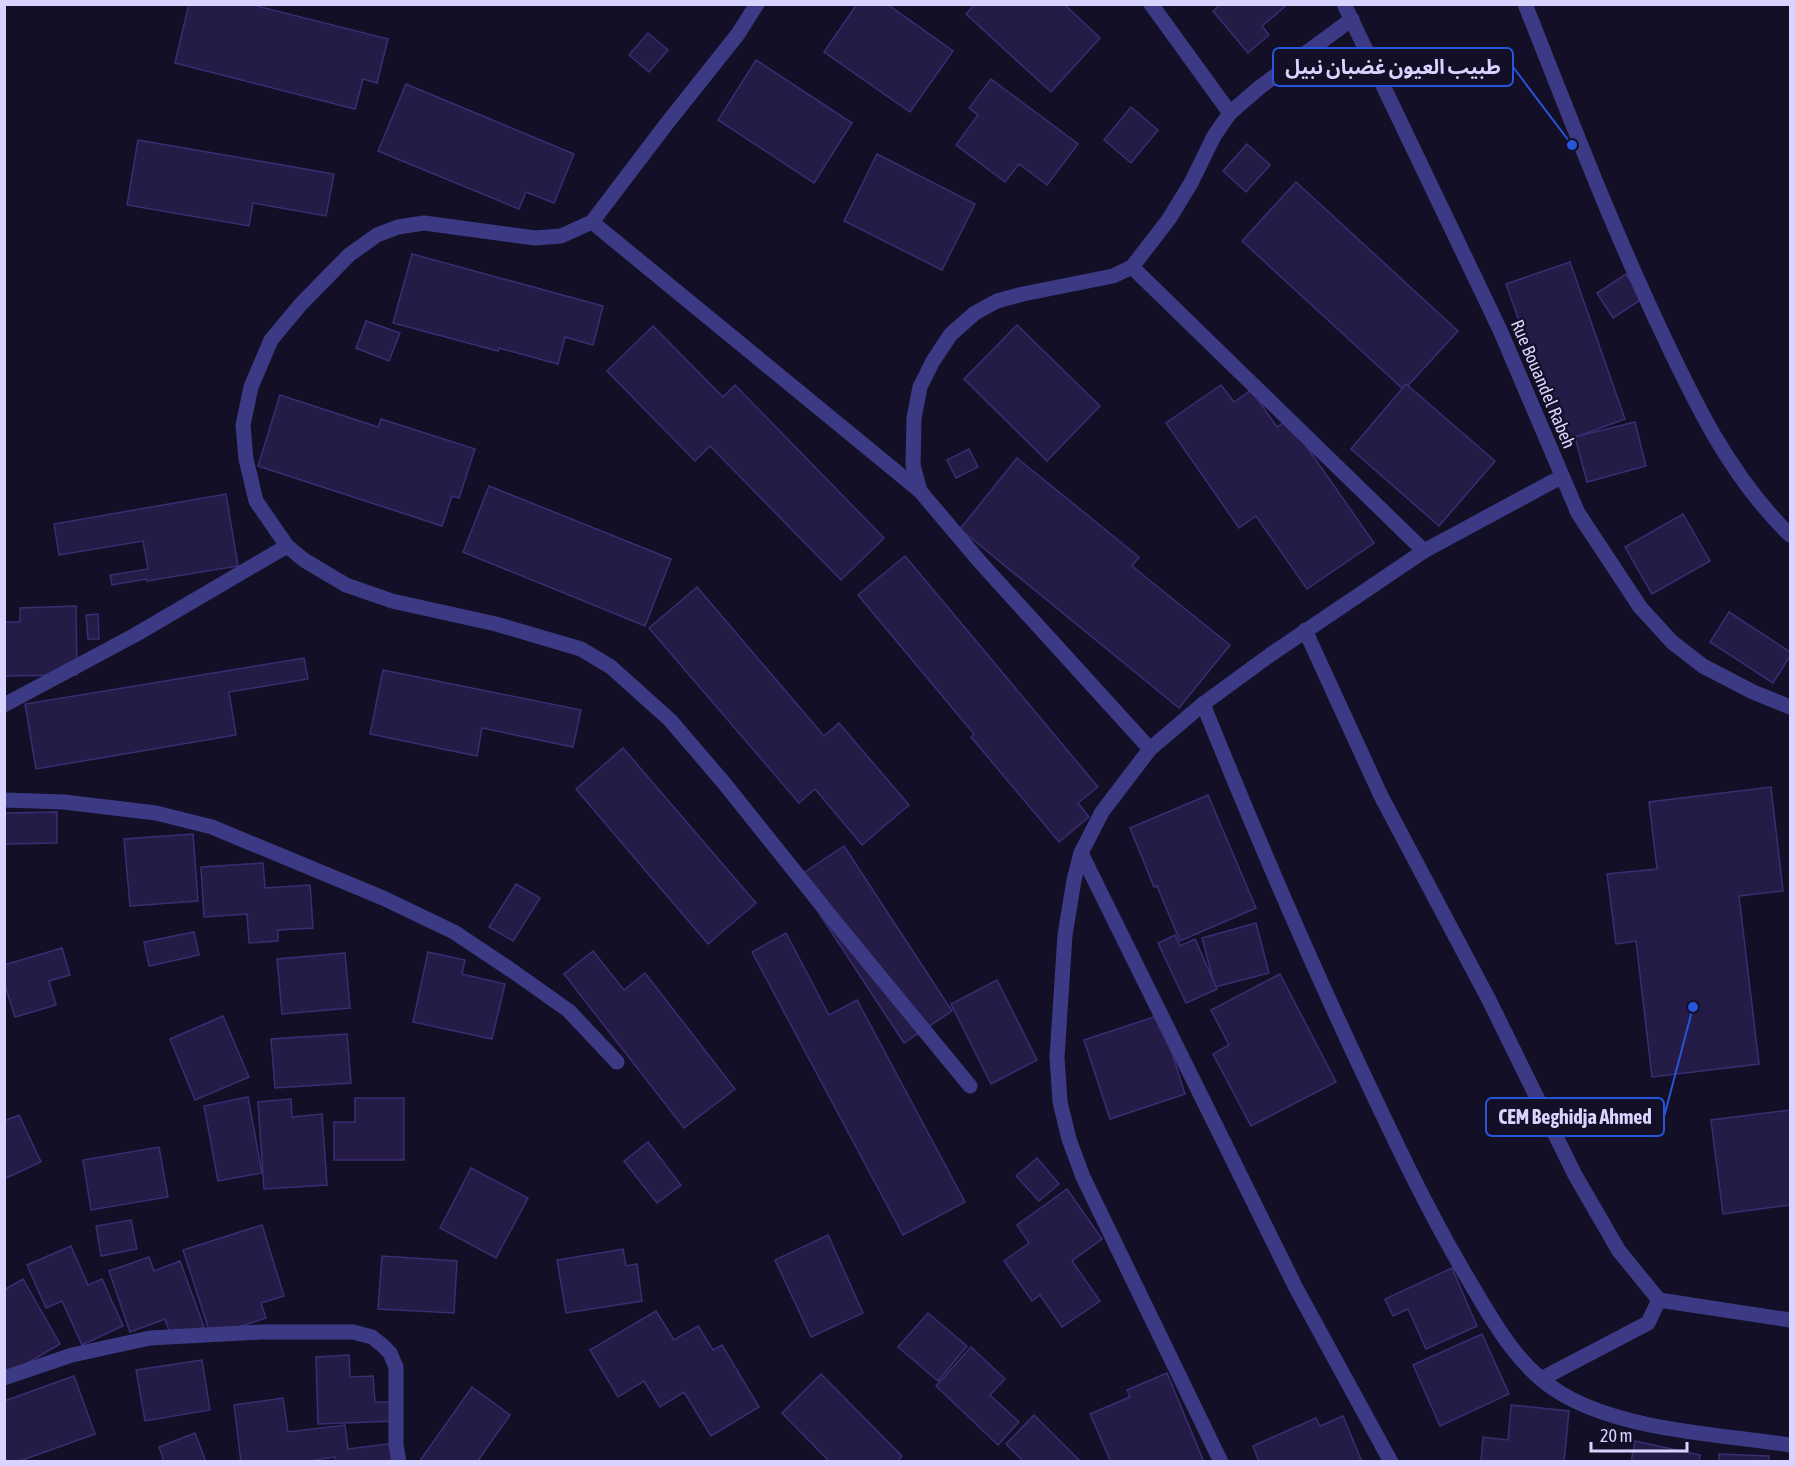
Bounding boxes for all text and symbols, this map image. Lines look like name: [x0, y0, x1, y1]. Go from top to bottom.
callout: طبيب العيون غضبان نبيل: [1273, 48, 1513, 86]
text: طبيب العيون غضبان نبيل: [1285, 55, 1501, 79]
street label: Rue Bouandel Rabeh: [1507, 316, 1580, 451]
callout: CEM Beghidja Ahmed: [1486, 1098, 1664, 1136]
text: CEM Beghidja Ahmed: [1498, 1105, 1652, 1128]
scale bar: [1591, 1415, 1687, 1453]
text: 20 m: [1600, 1425, 1632, 1446]

